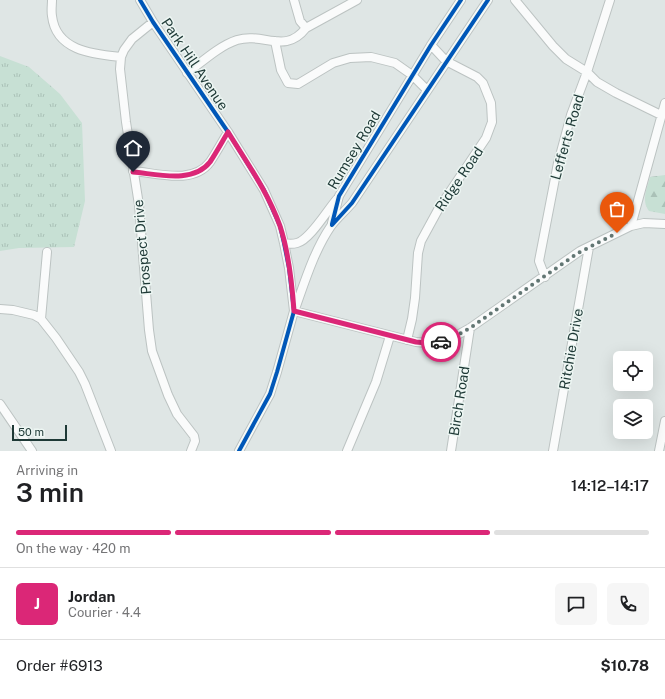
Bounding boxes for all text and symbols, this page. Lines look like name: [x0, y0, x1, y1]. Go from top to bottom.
street label: Park Hill Avenue: [158, 15, 232, 113]
street label: Lefferts Road: [547, 92, 587, 182]
street label: Rumsey Road: [324, 108, 384, 192]
pin: [116, 131, 150, 172]
icon: home: [122, 137, 144, 159]
street label: Ridge Road: [432, 144, 486, 214]
pin: [600, 192, 634, 233]
icon: bag: [606, 198, 628, 220]
street label: Prospect Drive: [130, 199, 154, 295]
street label: Ritchie Drive: [556, 307, 586, 391]
courier: [421, 322, 461, 362]
icon: car: [430, 331, 452, 353]
map controls: [613, 351, 653, 439]
button: locate: [613, 351, 653, 391]
street label: Birch Road: [446, 365, 472, 437]
button: layers: [613, 399, 653, 439]
scale bar: [12, 423, 67, 442]
text: 50 m: [18, 426, 44, 438]
text: Arriving in: [16, 463, 78, 478]
text: 3 min: [16, 477, 84, 508]
text: 14:12–14:17: [571, 477, 649, 494]
text: On the way · 420 m: [16, 541, 130, 556]
button: chat: [555, 583, 597, 625]
button: phone: [607, 583, 649, 625]
text: Jordan: [68, 588, 115, 605]
text: J: [34, 595, 40, 612]
text: Courier · 4.4: [68, 605, 141, 620]
text: Order #6913: [16, 657, 103, 674]
text: $10.78: [601, 657, 649, 674]

